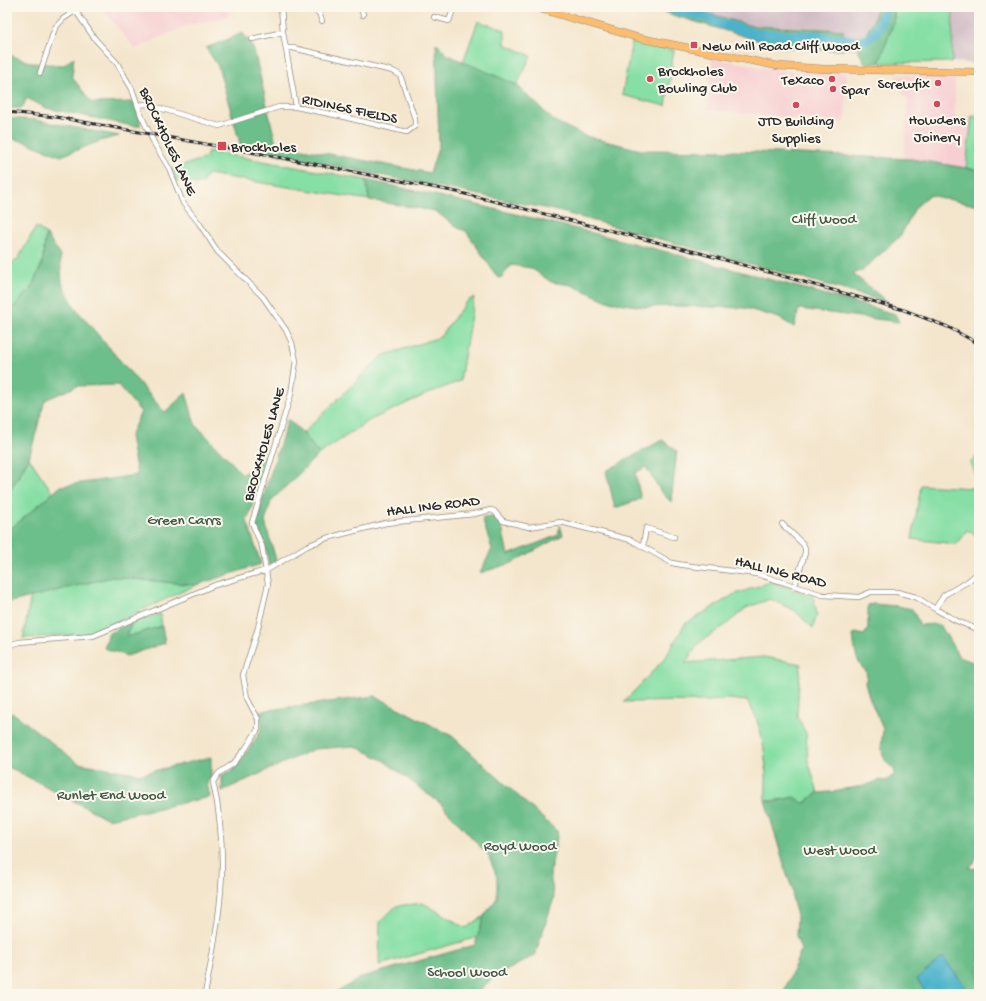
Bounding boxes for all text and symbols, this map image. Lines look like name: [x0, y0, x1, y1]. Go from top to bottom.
place label: New Mill Road Cliff Wood: [702, 38, 861, 56]
marker: New Mill Road Cliff Wood: [689, 40, 699, 50]
place label: Brockholes Bowling Club: [657, 63, 737, 98]
place label: Texaco: [780, 72, 824, 90]
marker: Brockholes Bowling Club: [645, 74, 655, 84]
marker: Texaco: [827, 74, 837, 84]
place label: Screwfix: [878, 76, 930, 94]
marker: Screwfix: [933, 78, 943, 88]
place label: Spar: [841, 82, 871, 100]
street label: BROCKHOLES LANE: [134, 84, 200, 199]
marker: Spar: [828, 84, 838, 94]
street label: RIDINGS FIELDS: [300, 91, 399, 129]
marker: Howdens Joinery: [932, 99, 942, 109]
marker: JTD Building Supplies: [791, 100, 801, 110]
place label: Howdens Joinery: [908, 112, 966, 147]
place label: JTD Building Supplies: [758, 113, 834, 148]
place label: Brockholes: [230, 139, 296, 157]
marker: Brockholes: [216, 140, 228, 152]
park label: Cliff Wood: [792, 211, 857, 229]
street label: BROCKHOLES LANE: [240, 385, 290, 504]
street label: HALL ING ROAD: [386, 492, 481, 522]
park label: Green Carrs: [147, 512, 221, 530]
street label: HALL ING ROAD: [733, 553, 828, 593]
park label: Runlet End Wood: [57, 787, 167, 805]
park label: Royd Wood: [484, 838, 557, 856]
park label: West Wood: [804, 842, 878, 860]
park label: School Wood: [427, 964, 508, 982]

